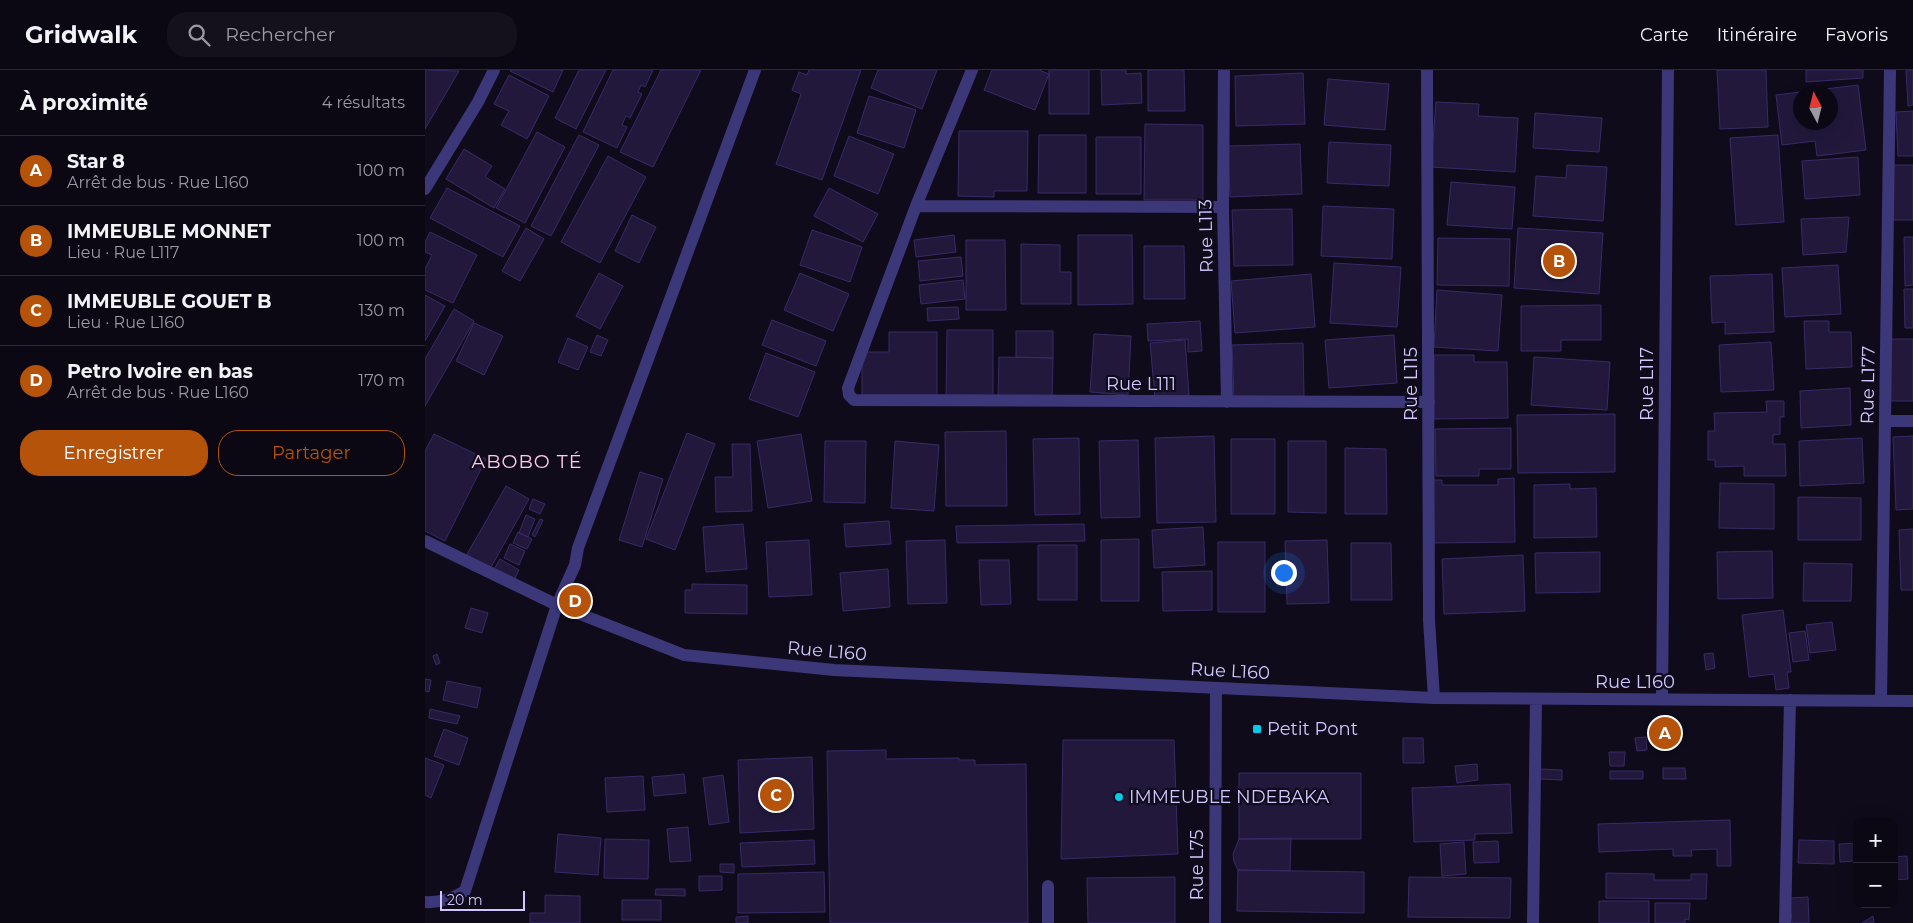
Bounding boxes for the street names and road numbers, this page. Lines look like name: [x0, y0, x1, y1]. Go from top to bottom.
street label: Rue L113: [1194, 199, 1218, 273]
street label: Rue L177: [1856, 346, 1880, 424]
street label: Rue L115: [1400, 347, 1422, 421]
street label: Rue L117: [1636, 347, 1658, 421]
street label: Rue L111: [1106, 373, 1176, 395]
street label: Rue L160: [786, 637, 868, 665]
street label: Rue L160: [1189, 658, 1271, 684]
street label: Rue L160: [1595, 671, 1675, 693]
street label: Rue L75: [1186, 830, 1208, 900]

